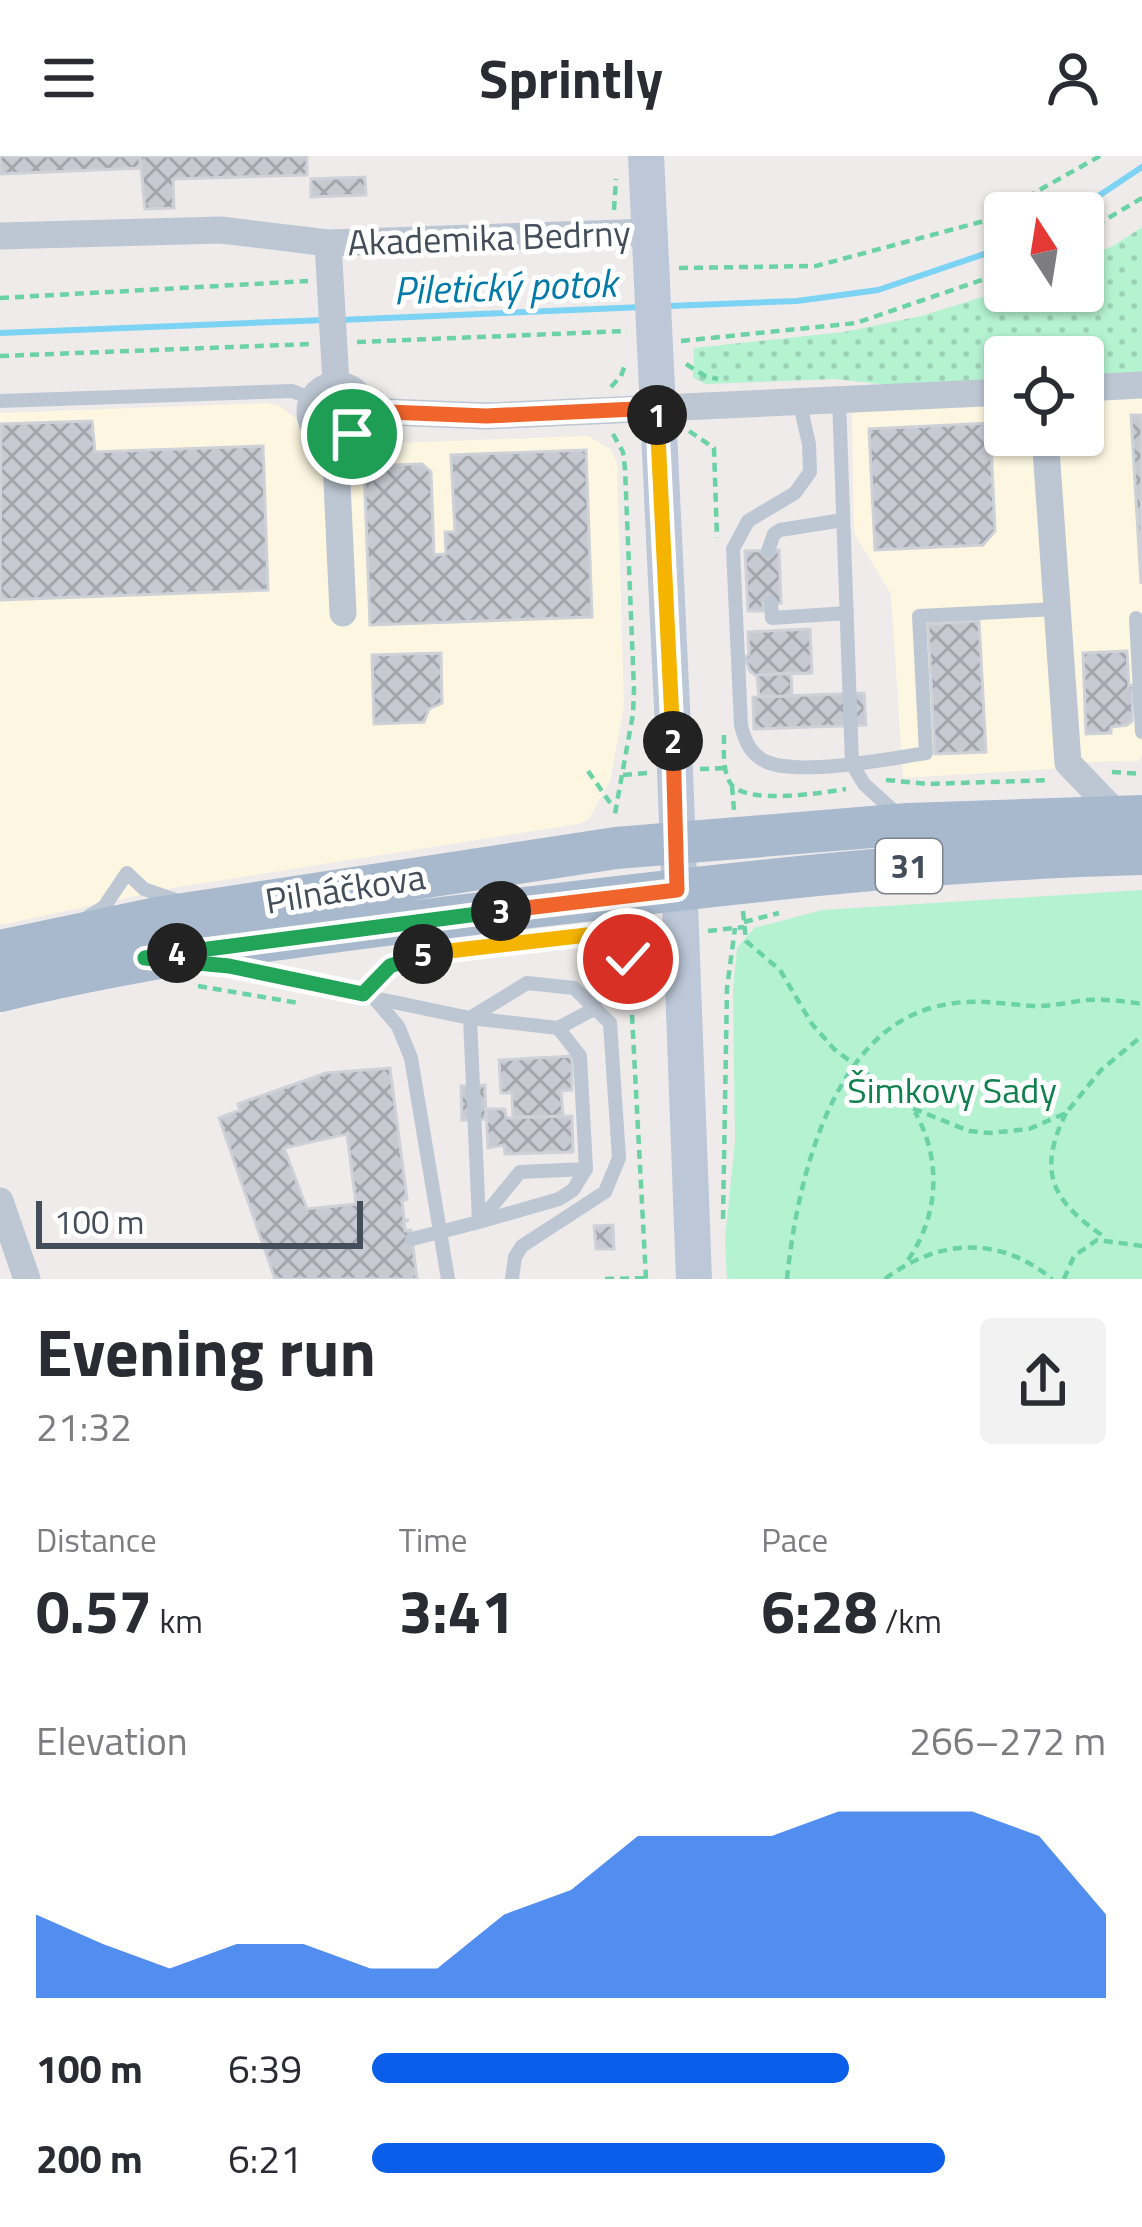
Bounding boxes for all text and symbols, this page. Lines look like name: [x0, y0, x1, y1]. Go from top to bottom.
text: Sprintly: [479, 37, 663, 119]
icon: menu: [36, 45, 102, 111]
icon: person: [1040, 45, 1106, 111]
north arrow: [984, 192, 1104, 312]
map controls: [984, 192, 1104, 456]
street label: Akademika Bedrny: [346, 205, 632, 269]
water label: Piletický potok: [392, 252, 622, 319]
button: locate: [984, 336, 1104, 456]
pin: [301, 383, 403, 485]
pin: 1: [627, 385, 687, 445]
text: 1: [648, 390, 666, 440]
icon: arrive: [319, 401, 385, 467]
pin: 2: [643, 711, 703, 771]
text: 2: [664, 716, 682, 766]
road number: 31: [876, 839, 942, 893]
street label: Pilnáčkova: [261, 848, 429, 928]
pin: 3: [471, 881, 531, 941]
text: 3: [492, 886, 510, 936]
pin: [577, 908, 679, 1010]
pin: 4: [147, 923, 207, 983]
pin: 5: [393, 924, 453, 984]
icon: check: [595, 926, 661, 992]
text: 4: [168, 928, 186, 978]
text: 5: [414, 929, 432, 979]
park label: Šimkovy Sady: [847, 1062, 1057, 1117]
scale bar: [36, 1195, 363, 1248]
text: 100 m: [54, 1197, 144, 1247]
text: Evening run: [36, 1301, 376, 1402]
button: share: [980, 1318, 1106, 1444]
text: 21:32: [36, 1397, 132, 1456]
text: Distance: [36, 1515, 157, 1565]
text: Time: [399, 1515, 468, 1565]
text: Pace: [761, 1515, 828, 1565]
text: 0.57: [36, 1565, 152, 1656]
text: 3:41: [399, 1565, 515, 1656]
text: 6:28: [761, 1565, 878, 1656]
text: km: [152, 1596, 203, 1646]
text: /km: [878, 1596, 942, 1646]
text: Elevation: [36, 1711, 188, 1770]
text: 266–272 m: [909, 1711, 1106, 1770]
text: 100 m: [36, 2039, 143, 2098]
text: 6:39: [228, 2039, 302, 2098]
text: 200 m: [36, 2129, 143, 2188]
text: 6:21: [228, 2129, 302, 2188]

